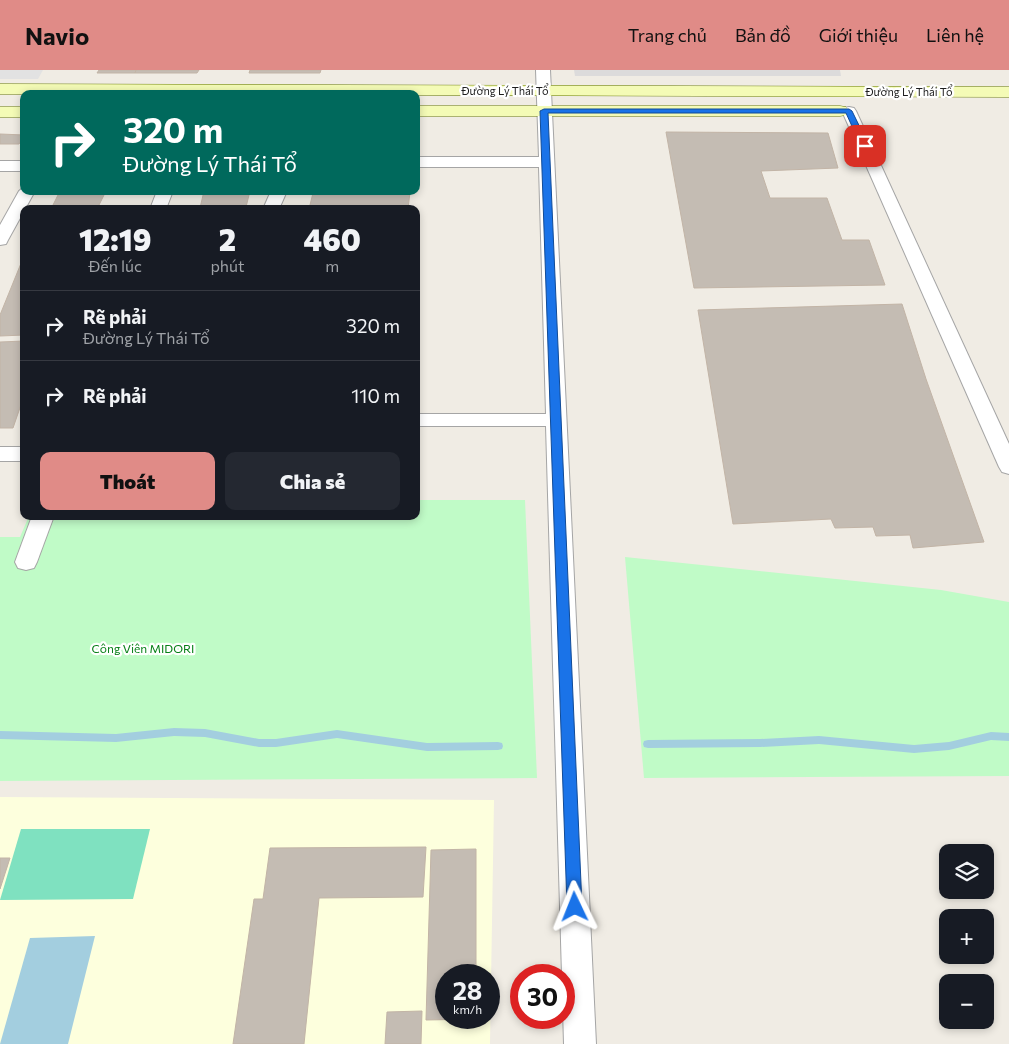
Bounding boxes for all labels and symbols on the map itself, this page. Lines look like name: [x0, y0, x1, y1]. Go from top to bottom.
street label: Đường Lý Thái Tổ: [461, 83, 549, 97]
street label: Đường Lý Thái Tổ: [865, 84, 953, 98]
pin: [844, 125, 886, 167]
park label: Công Viên MIDORI: [92, 641, 194, 655]
position arrow: [548, 880, 600, 932]
speed limit sign: 30: [510, 964, 575, 1029]

